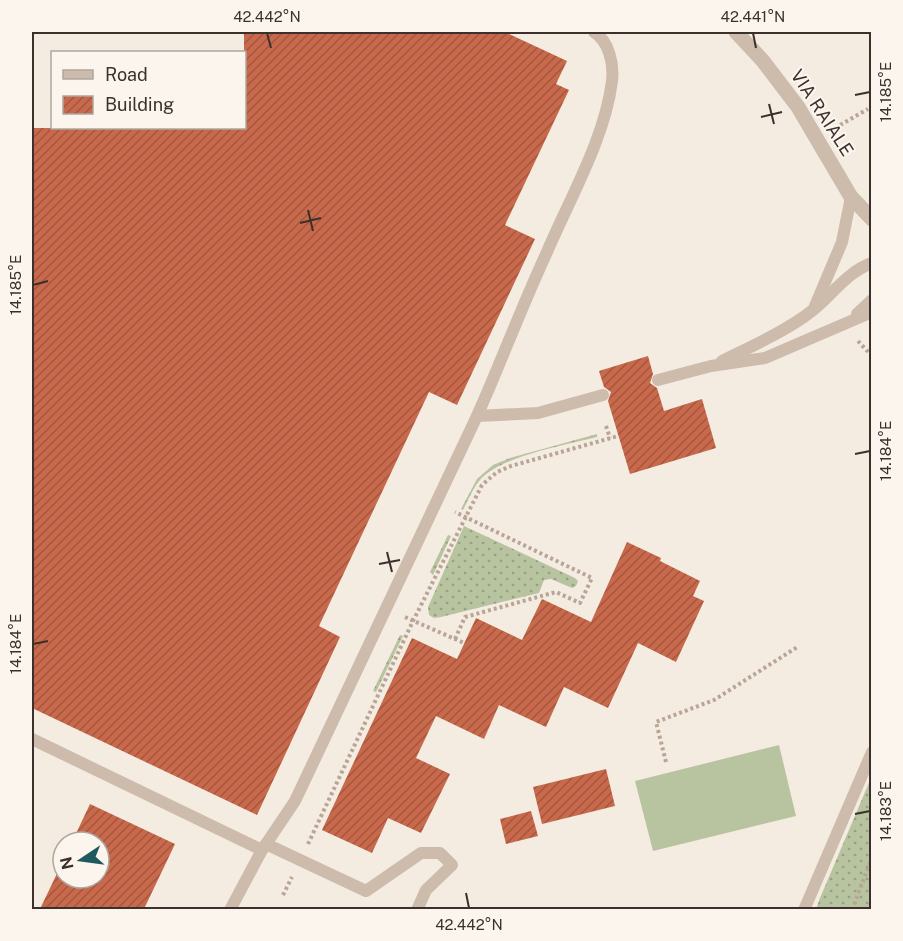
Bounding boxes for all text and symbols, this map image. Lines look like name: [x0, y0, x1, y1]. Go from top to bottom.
text: 42.442°N: [233, 8, 301, 25]
text: 42.441°N: [721, 8, 785, 25]
legend: [51, 51, 246, 129]
text: 14.185°E: [877, 62, 894, 122]
text: Road: [105, 64, 148, 85]
street label: VIA RAIALE: [787, 66, 858, 160]
text: Building: [105, 94, 174, 115]
text: 14.185°E: [7, 255, 24, 315]
text: 14.184°E: [877, 421, 894, 481]
text: 14.184°E: [7, 614, 24, 674]
text: 14.183°E: [877, 781, 894, 841]
north arrow: [51, 830, 111, 890]
text: N: [56, 855, 78, 871]
text: 42.442°N: [435, 916, 503, 933]

